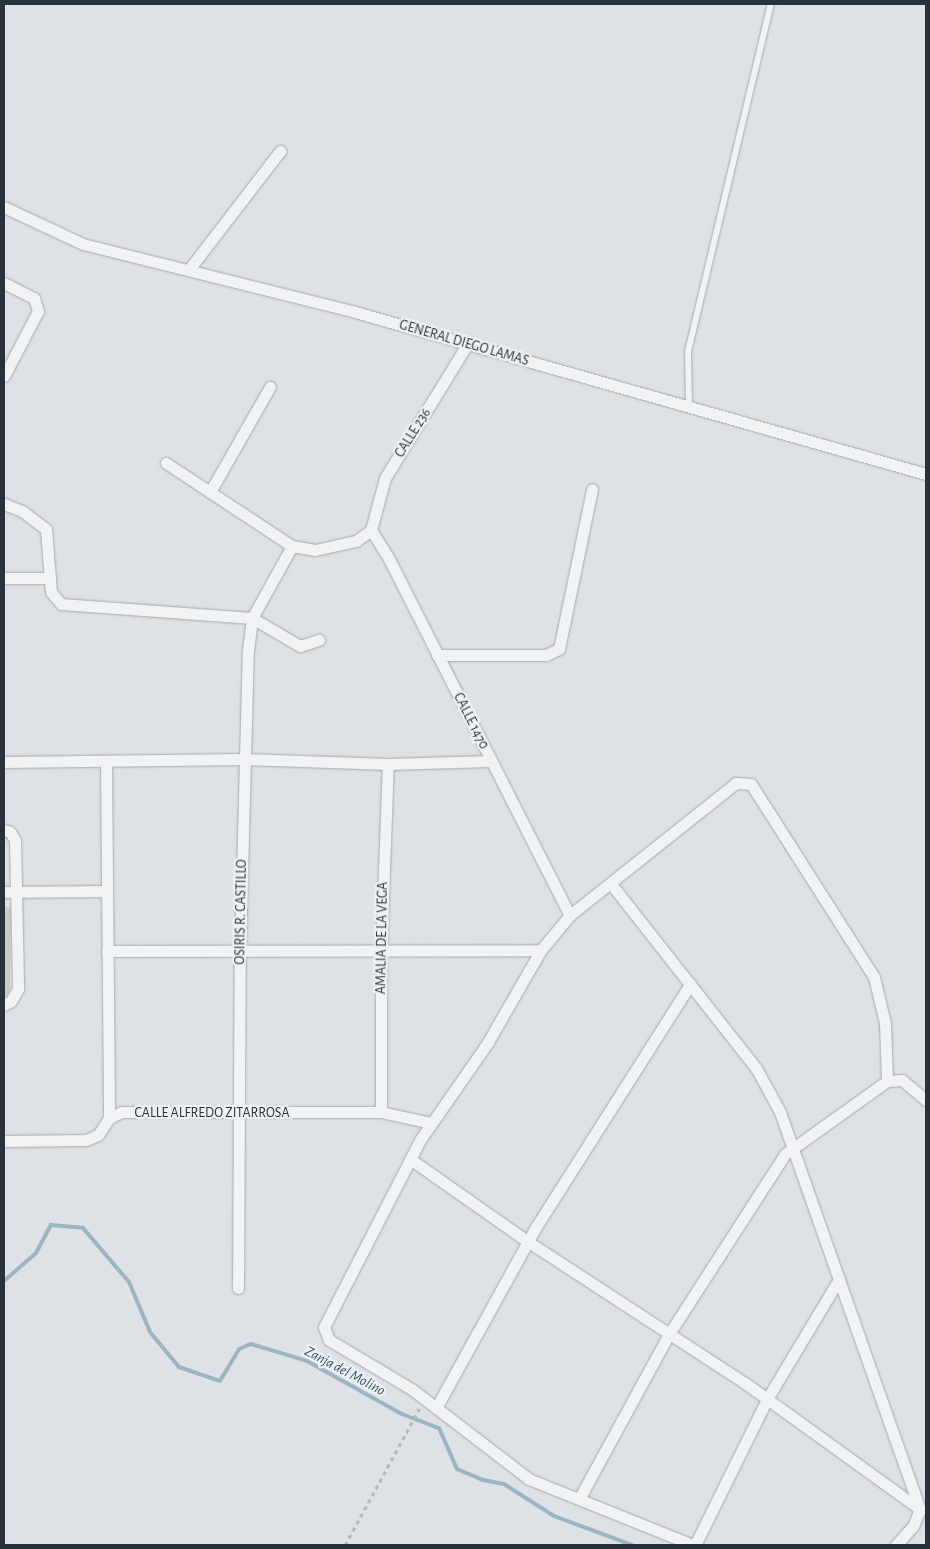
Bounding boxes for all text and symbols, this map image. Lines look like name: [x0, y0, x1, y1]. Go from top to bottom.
street label: GENERAL DIEGO LAMAS: [397, 316, 531, 370]
street label: CALLE 236: [391, 405, 435, 461]
street label: CALLE 1470: [450, 690, 492, 752]
street label: OSIRIS R. CASTILLO: [232, 859, 250, 965]
street label: AMALIA DE LA VEGA: [373, 882, 391, 994]
street label: CALLE ALFREDO ZITARROSA: [135, 1105, 289, 1121]
water label: Zanja del Molino: [302, 1342, 388, 1400]

